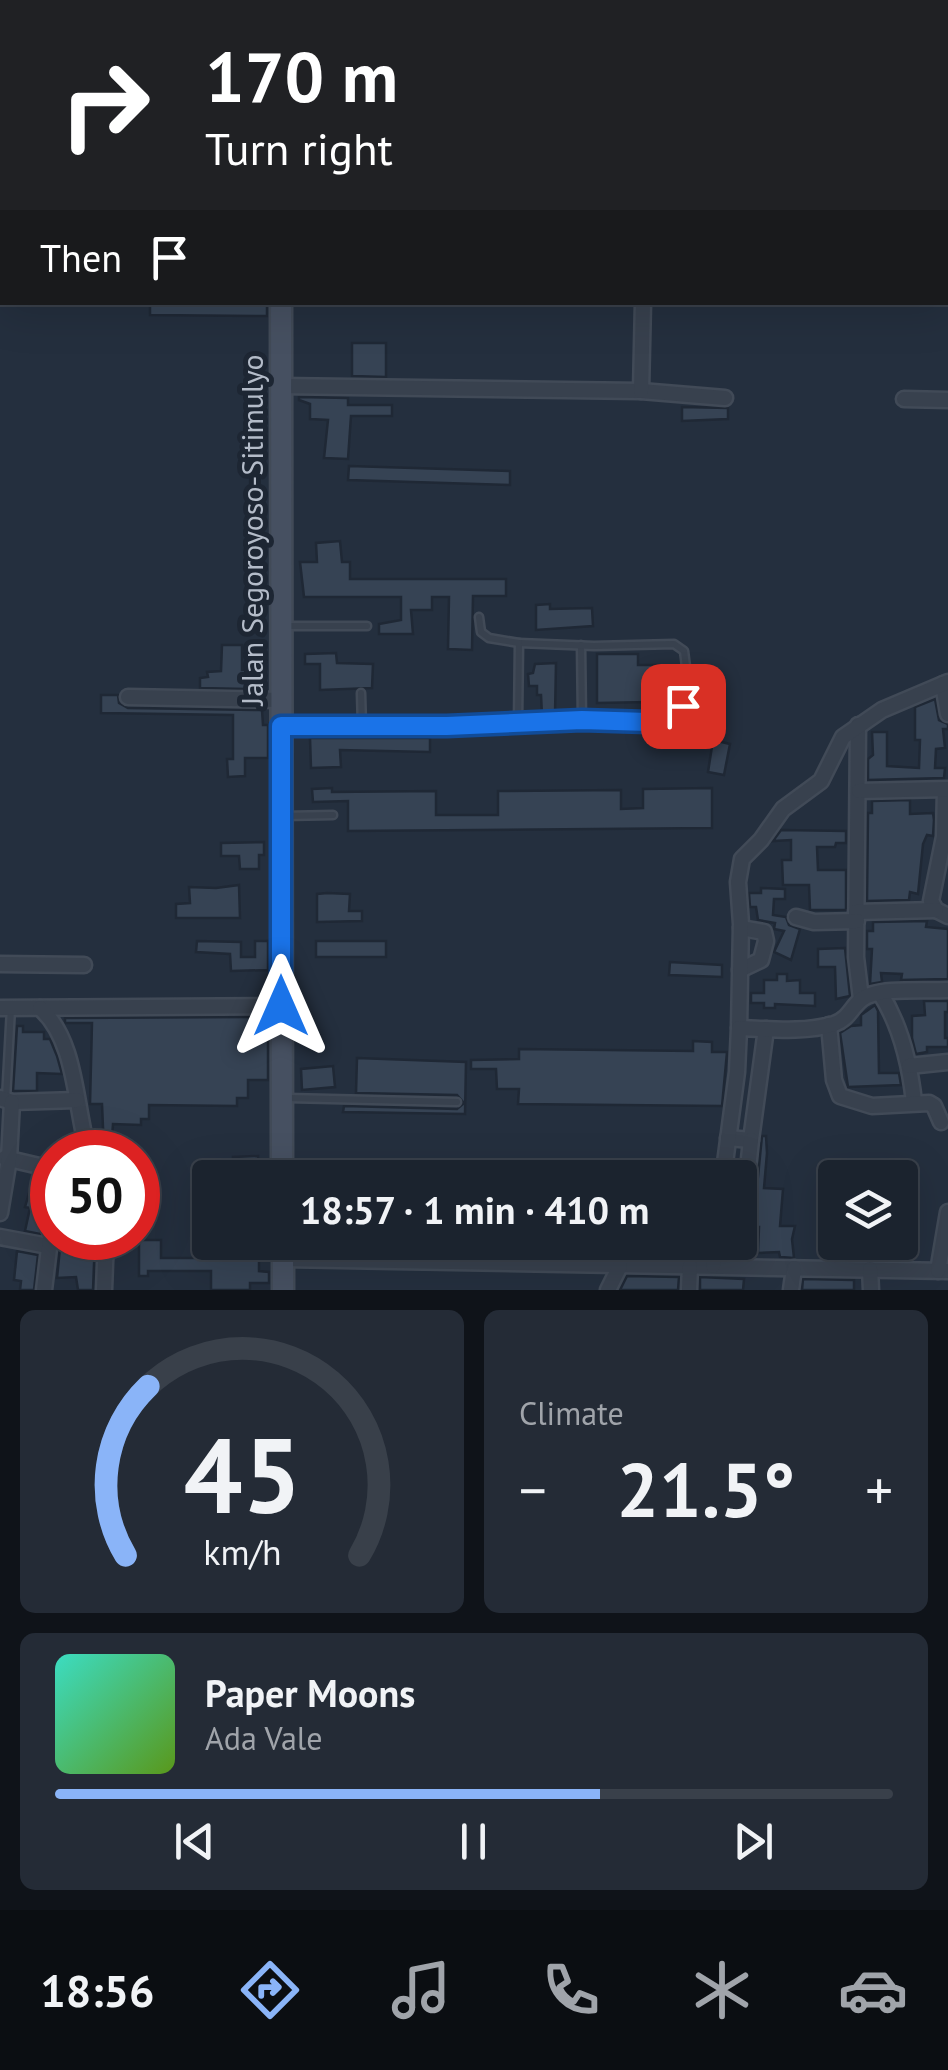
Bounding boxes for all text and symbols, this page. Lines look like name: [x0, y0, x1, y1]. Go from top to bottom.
text: 170 m: [205, 31, 398, 121]
icon: right: [40, 40, 170, 170]
text: Turn right: [205, 119, 393, 177]
icon: arrive: [142, 230, 197, 285]
text: Then: [40, 233, 122, 282]
street label: Jalan Segoroyoso-Sitimulyo: [232, 354, 271, 708]
pin: [641, 664, 726, 749]
icon: arrive: [656, 679, 711, 734]
position arrow: [229, 954, 333, 1058]
speed limit sign: 50: [30, 1130, 160, 1260]
map controls: [818, 1160, 918, 1260]
button: layers: [818, 1160, 918, 1260]
text: 18:57 · 1 min · 410 m: [300, 1185, 649, 1234]
text: Climate: [519, 1392, 624, 1434]
text: 45: [183, 1407, 301, 1542]
text: 21.5°: [617, 1441, 795, 1538]
text: −: [519, 1454, 547, 1525]
text: +: [865, 1454, 893, 1525]
text: km/h: [203, 1529, 281, 1575]
text: Paper Moons: [205, 1668, 415, 1717]
text: Ada Vale: [205, 1717, 322, 1759]
icon: previous: [167, 1814, 222, 1869]
icon: pause: [446, 1814, 501, 1869]
icon: next: [726, 1814, 781, 1869]
icon: directions: [235, 1955, 305, 2025]
icon: music: [386, 1955, 456, 2025]
icon: phone: [536, 1955, 606, 2025]
icon: climate: [687, 1955, 757, 2025]
icon: car: [838, 1955, 908, 2025]
text: 18:56: [40, 1961, 154, 2019]

